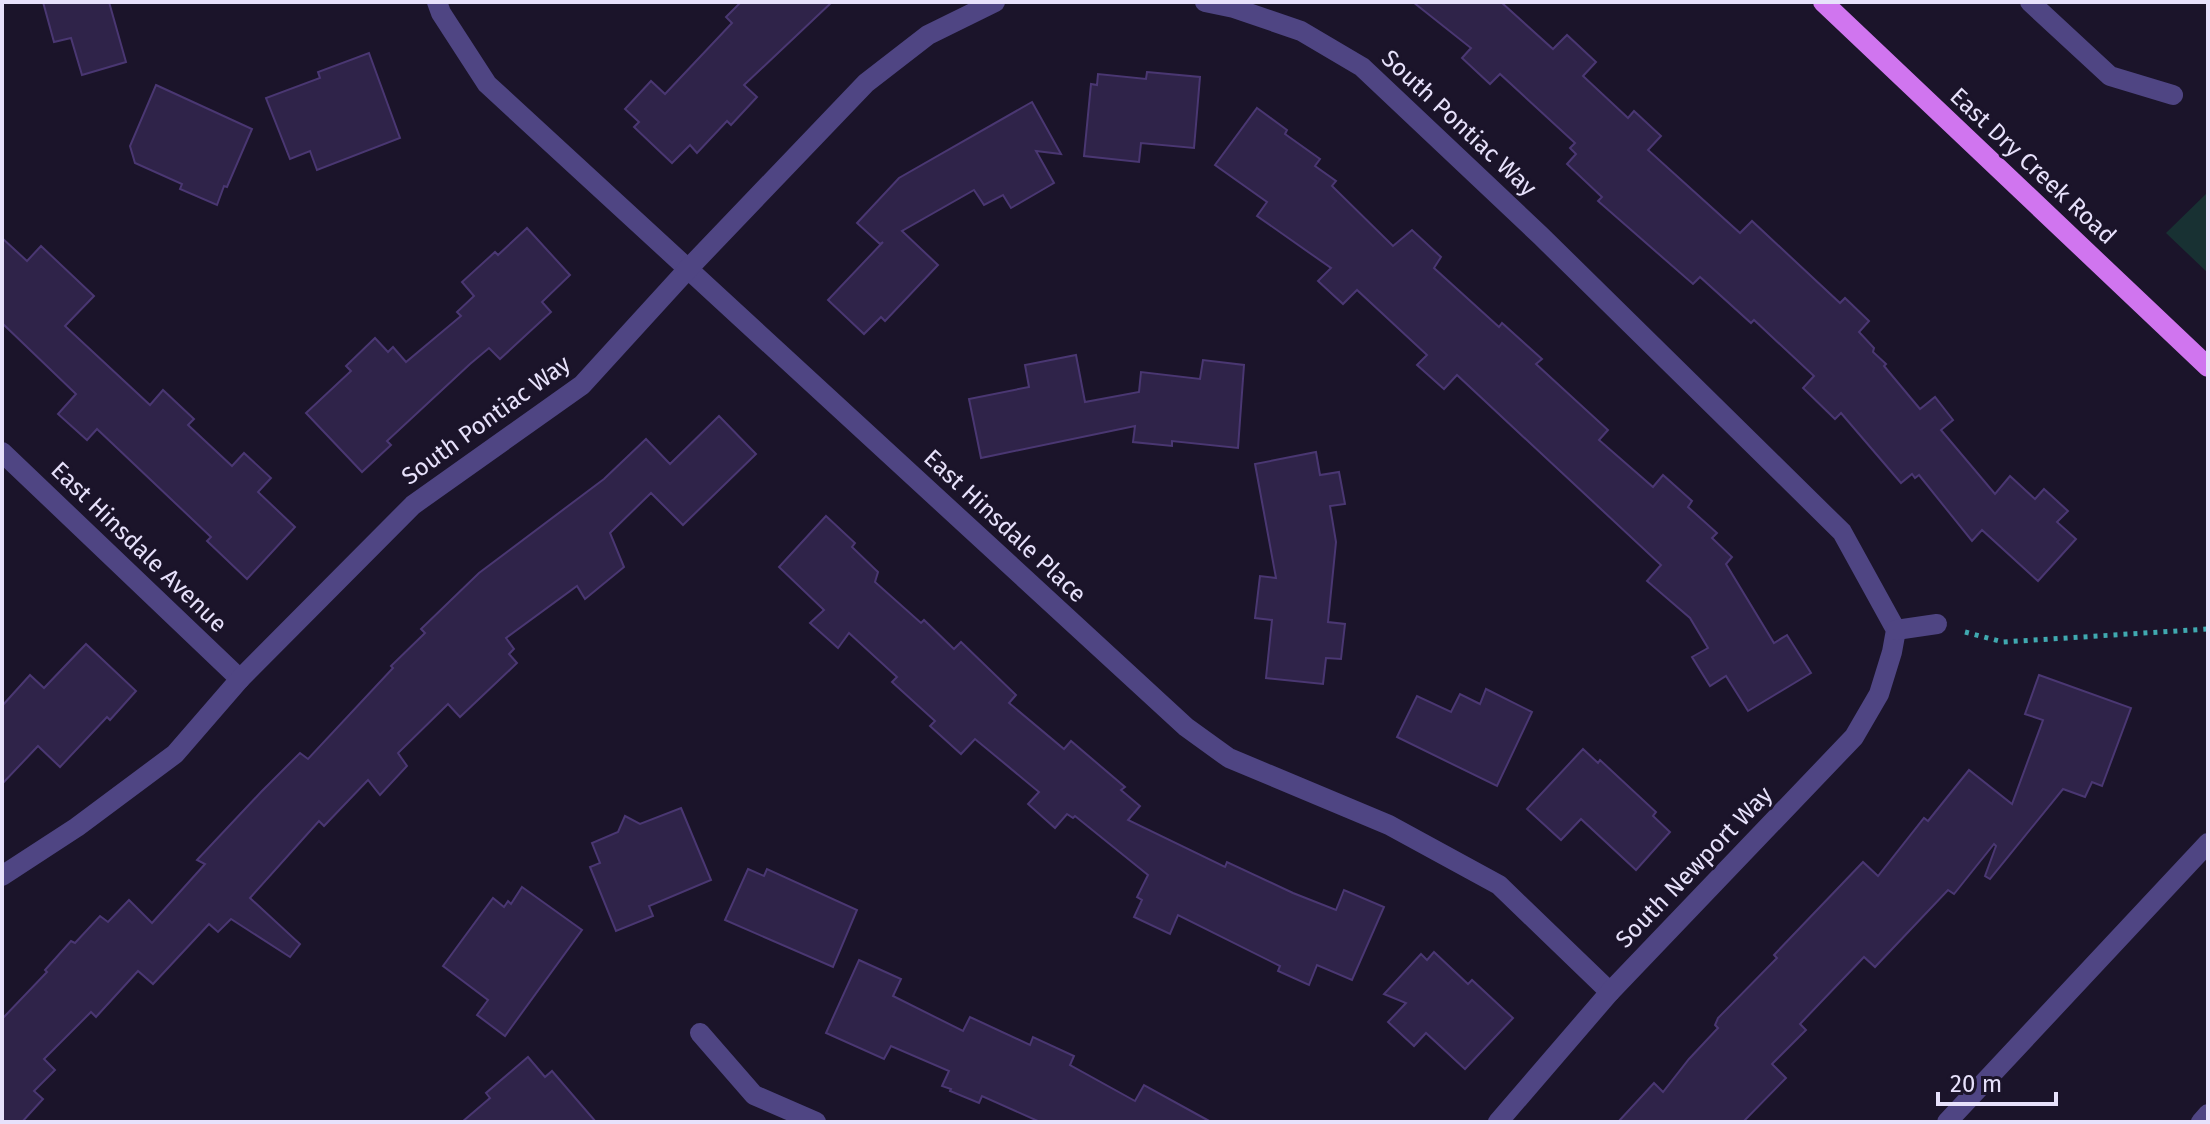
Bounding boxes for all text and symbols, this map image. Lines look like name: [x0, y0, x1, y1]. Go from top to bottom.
street label: South Pontiac Way: [1376, 44, 1542, 202]
street label: East Dry Creek Road: [1944, 82, 2122, 250]
street label: South Pontiac Way: [396, 349, 576, 491]
street label: East Hinsdale Place: [918, 444, 1092, 608]
street label: East Hinsdale Avenue: [45, 456, 233, 638]
street label: South Newport Way: [1610, 781, 1778, 953]
scale bar: [1938, 1056, 2056, 1106]
text: 20 m: [1950, 1070, 2002, 1098]

